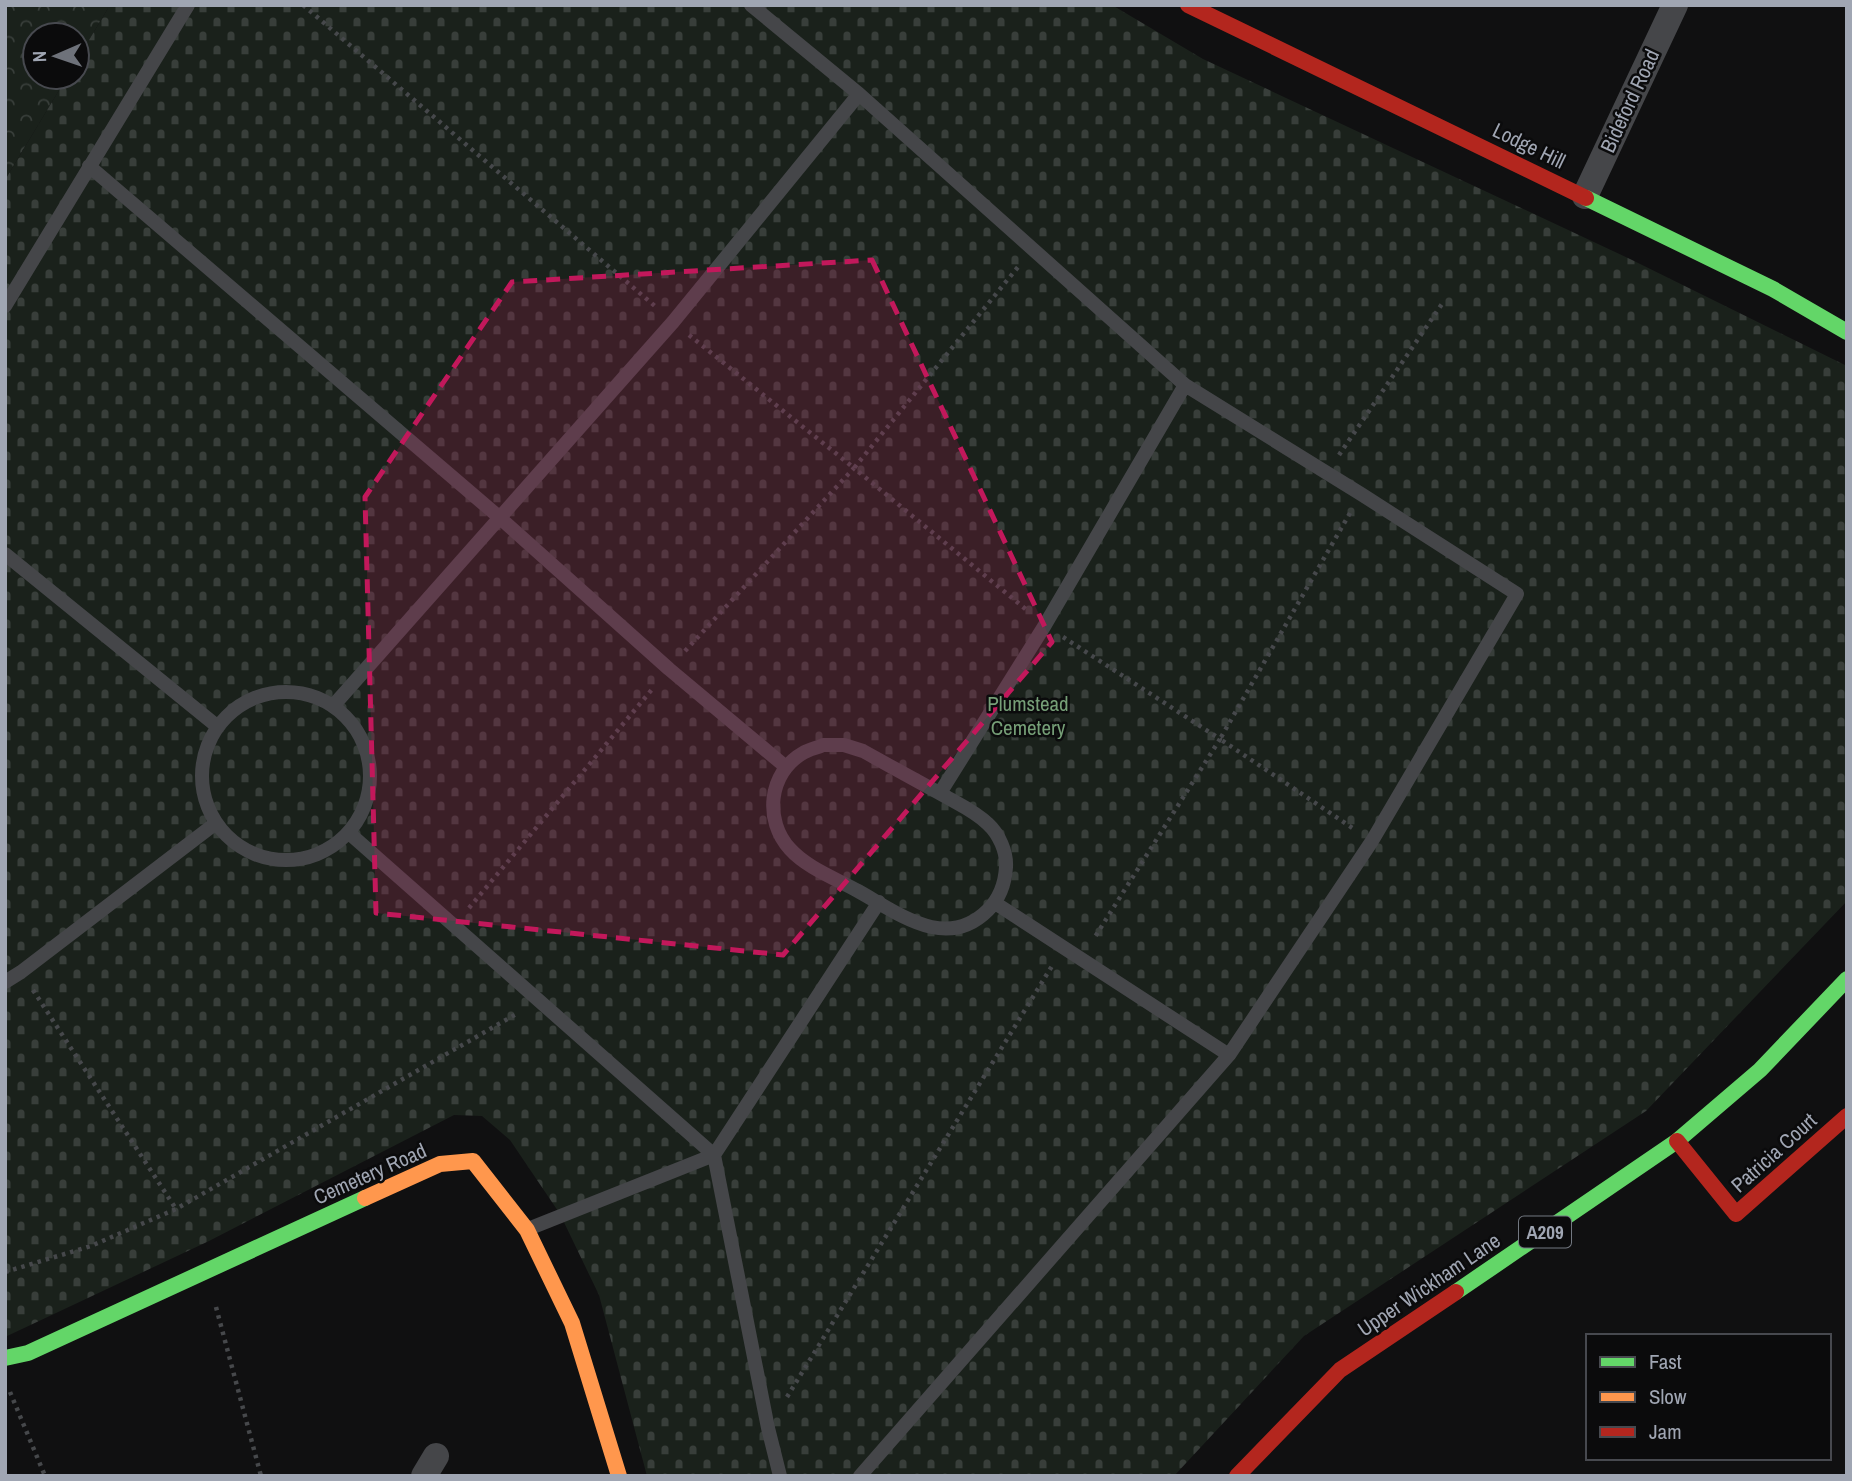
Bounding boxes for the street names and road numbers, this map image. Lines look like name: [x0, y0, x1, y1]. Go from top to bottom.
street label: Bideford Road: [1593, 44, 1666, 157]
street label: Lodge Hill: [1488, 116, 1570, 176]
street label: Patricia Court: [1724, 1106, 1823, 1199]
street label: Cemetery Road: [309, 1136, 431, 1211]
road number: A209: [1519, 1216, 1571, 1248]
street label: Upper Wickham Lane: [1352, 1226, 1506, 1343]

